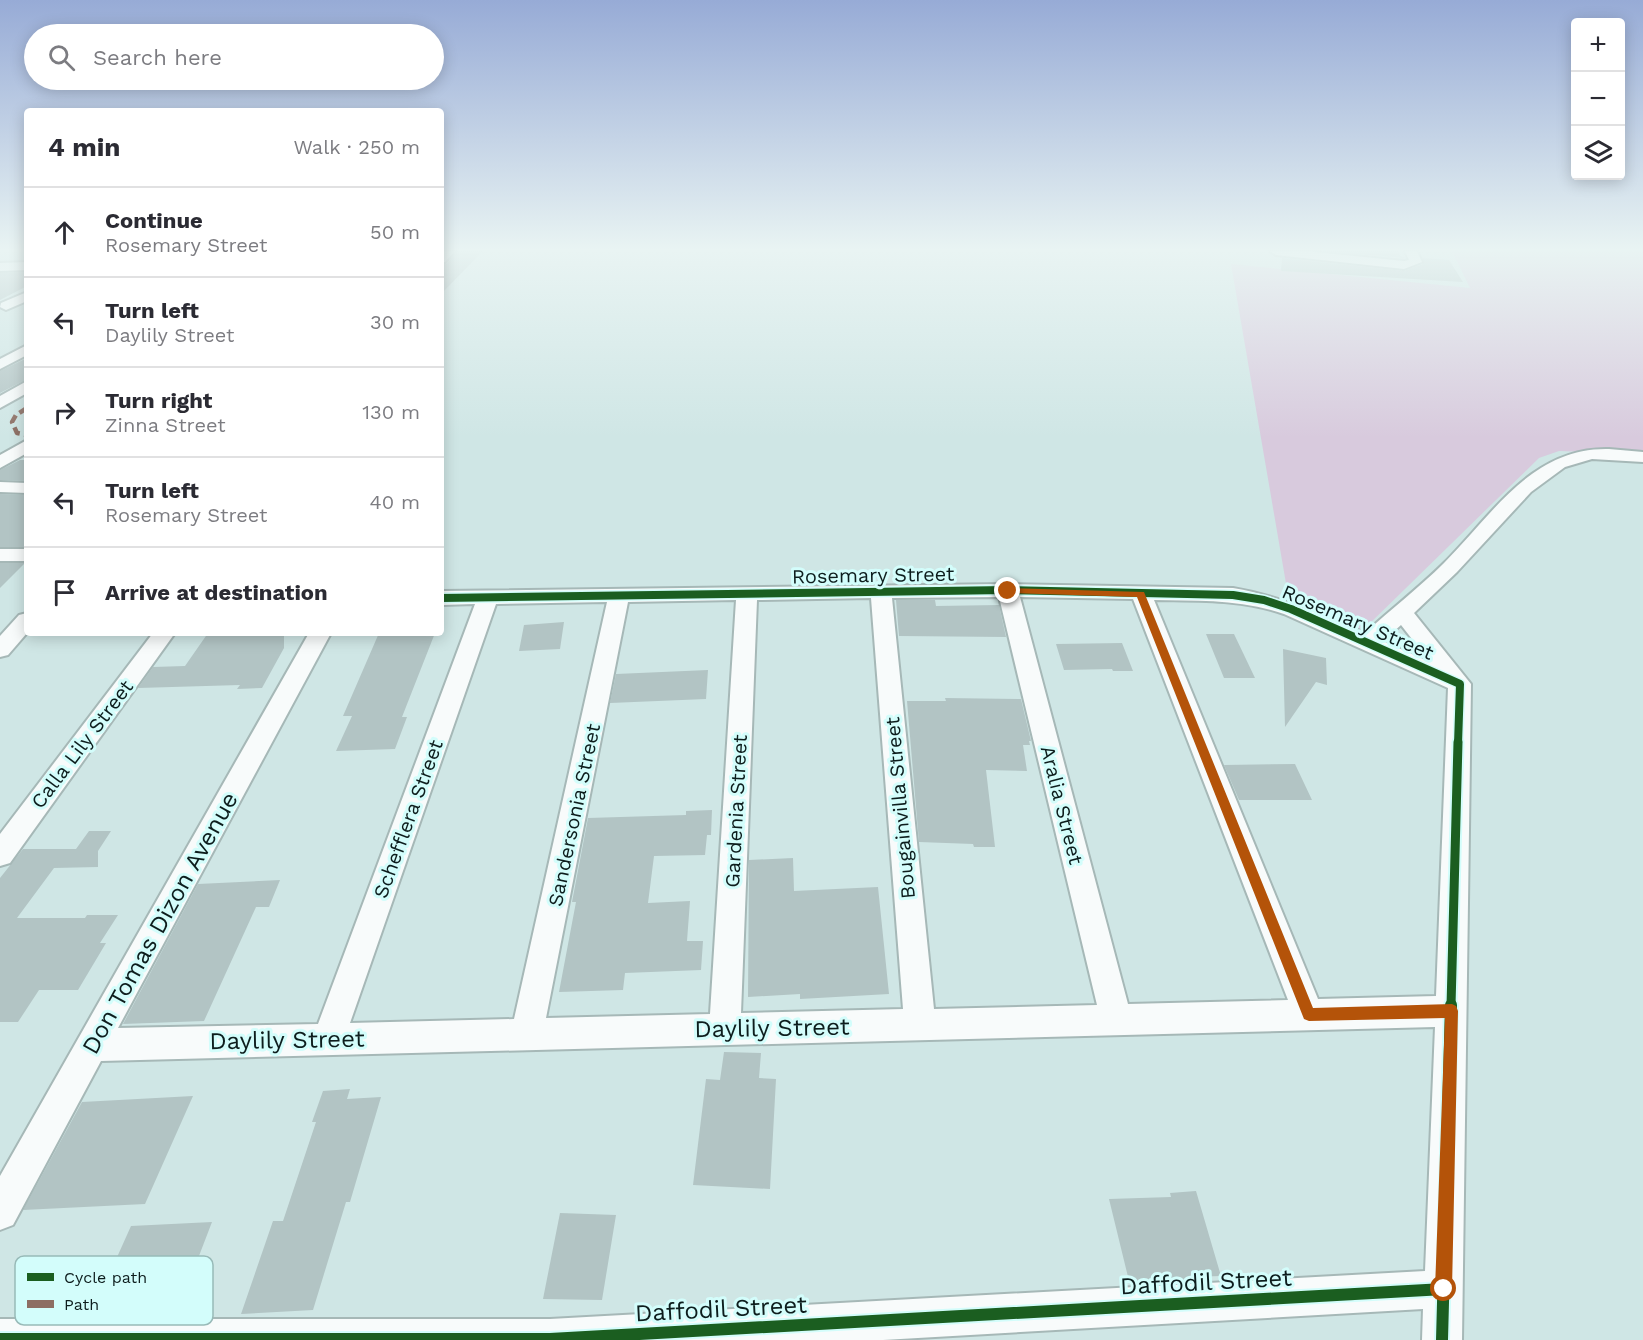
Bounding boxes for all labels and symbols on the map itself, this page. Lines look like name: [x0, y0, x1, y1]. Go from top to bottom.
street label: Rosemary Street: [792, 562, 955, 588]
route end: [994, 577, 1020, 603]
street label: Rosemary Street: [1279, 579, 1438, 665]
street label: Calla Lily Street: [26, 675, 139, 813]
street label: Bougainvilla Street: [880, 715, 920, 900]
street label: Sandersonia Street: [543, 721, 605, 909]
street label: Gardenia Street: [720, 733, 752, 888]
street label: Schefflera Street: [368, 736, 448, 902]
street label: Aralia Street: [1036, 743, 1089, 868]
street label: Don Tomas Dizon Avenue: [76, 787, 244, 1059]
street label: Daylily Street: [694, 1013, 850, 1043]
street label: Daylily Street: [209, 1025, 365, 1055]
legend: [15, 1256, 213, 1325]
street label: Daffodil Street: [1119, 1264, 1293, 1300]
text: Cycle path: [64, 1268, 147, 1287]
route start: [1430, 1275, 1456, 1301]
street label: Daffodil Street: [634, 1291, 808, 1327]
text: Path: [64, 1295, 99, 1314]

